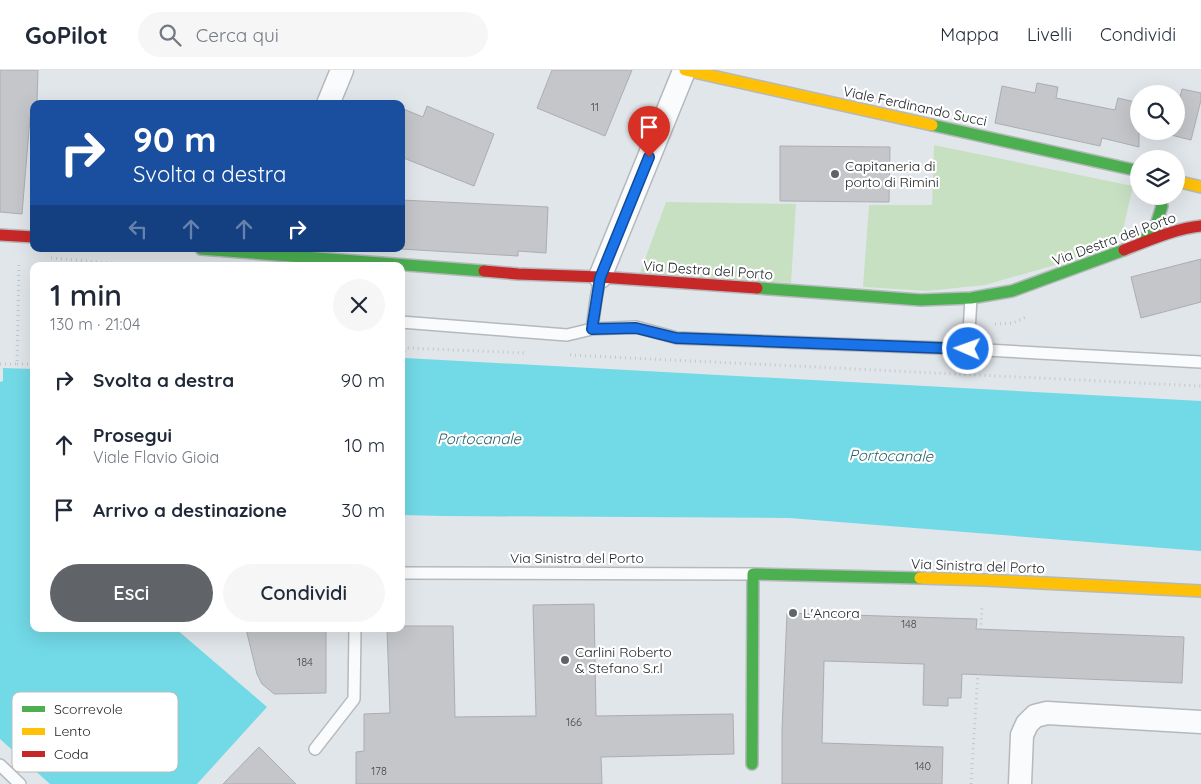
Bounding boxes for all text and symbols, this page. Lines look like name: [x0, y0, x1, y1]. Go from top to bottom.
search box: [138, 12, 488, 57]
text: GoPilot: [25, 20, 108, 50]
icon: search: [156, 21, 184, 49]
text: Cerca qui: [196, 23, 279, 47]
text: Mappa: [940, 23, 999, 46]
text: Livelli: [1027, 23, 1072, 46]
text: Condividi: [1100, 23, 1176, 46]
street label: Viale Ferdinando Succi: [841, 82, 989, 130]
map controls: [1130, 85, 1185, 205]
button: search: [1130, 85, 1185, 140]
house number: 11: [591, 100, 599, 114]
pin: [628, 106, 670, 157]
icon: arrive: [635, 113, 663, 141]
text: 90 m: [133, 117, 216, 161]
icon: right: [50, 120, 115, 185]
button: layers: [1130, 150, 1185, 205]
place label: Capitaneria di porto di Rimini: [845, 157, 939, 191]
text: Svolta a destra: [133, 160, 286, 188]
marker: Capitaneria di porto di Rimini: [829, 168, 841, 180]
street label: Via Destra del Porto: [1050, 208, 1178, 270]
icon: left: [124, 215, 152, 243]
icon: ahead: [177, 215, 205, 243]
icon: ahead: [230, 215, 258, 243]
icon: right: [283, 215, 311, 243]
street label: Via Destra del Porto: [642, 256, 774, 284]
text: 1 min: [50, 276, 122, 314]
button: close: [333, 279, 385, 331]
text: 130 m · 21:04: [50, 314, 140, 334]
position arrow: [941, 322, 993, 374]
icon: right: [50, 366, 78, 394]
text: Svolta a destra: [93, 368, 234, 392]
text: 90 m: [341, 368, 385, 392]
text: Prosegui: [93, 423, 172, 447]
water label: Portocanale: [437, 429, 522, 448]
icon: ahead: [50, 431, 78, 459]
text: 10 m: [344, 433, 385, 457]
water label: Portocanale: [849, 445, 934, 466]
text: Viale Flavio Gioia: [93, 447, 219, 467]
icon: arrive: [50, 496, 78, 524]
text: Arrivo a destinazione: [93, 498, 287, 522]
text: 30 m: [341, 498, 385, 522]
street label: Via Sinistra del Porto: [510, 549, 644, 567]
street label: Via Sinistra del Porto: [911, 555, 1045, 577]
button: Esci: [50, 564, 213, 622]
button: Condividi: [223, 564, 385, 622]
place label: L'Ancora: [803, 604, 860, 622]
marker: L'Ancora: [787, 607, 799, 619]
house number: 148: [901, 617, 917, 631]
place label: Carlini Roberto & Stefano S.r.l: [575, 643, 672, 677]
marker: Carlini Roberto & Stefano S.r.l: [559, 654, 571, 666]
house number: 184: [297, 655, 313, 669]
legend: [12, 692, 178, 772]
text: Scorrevole: [54, 700, 123, 718]
house number: 166: [566, 715, 582, 729]
text: Lento: [54, 722, 91, 740]
text: Coda: [54, 745, 89, 763]
house number: 140: [915, 759, 931, 773]
house number: 178: [371, 764, 387, 778]

